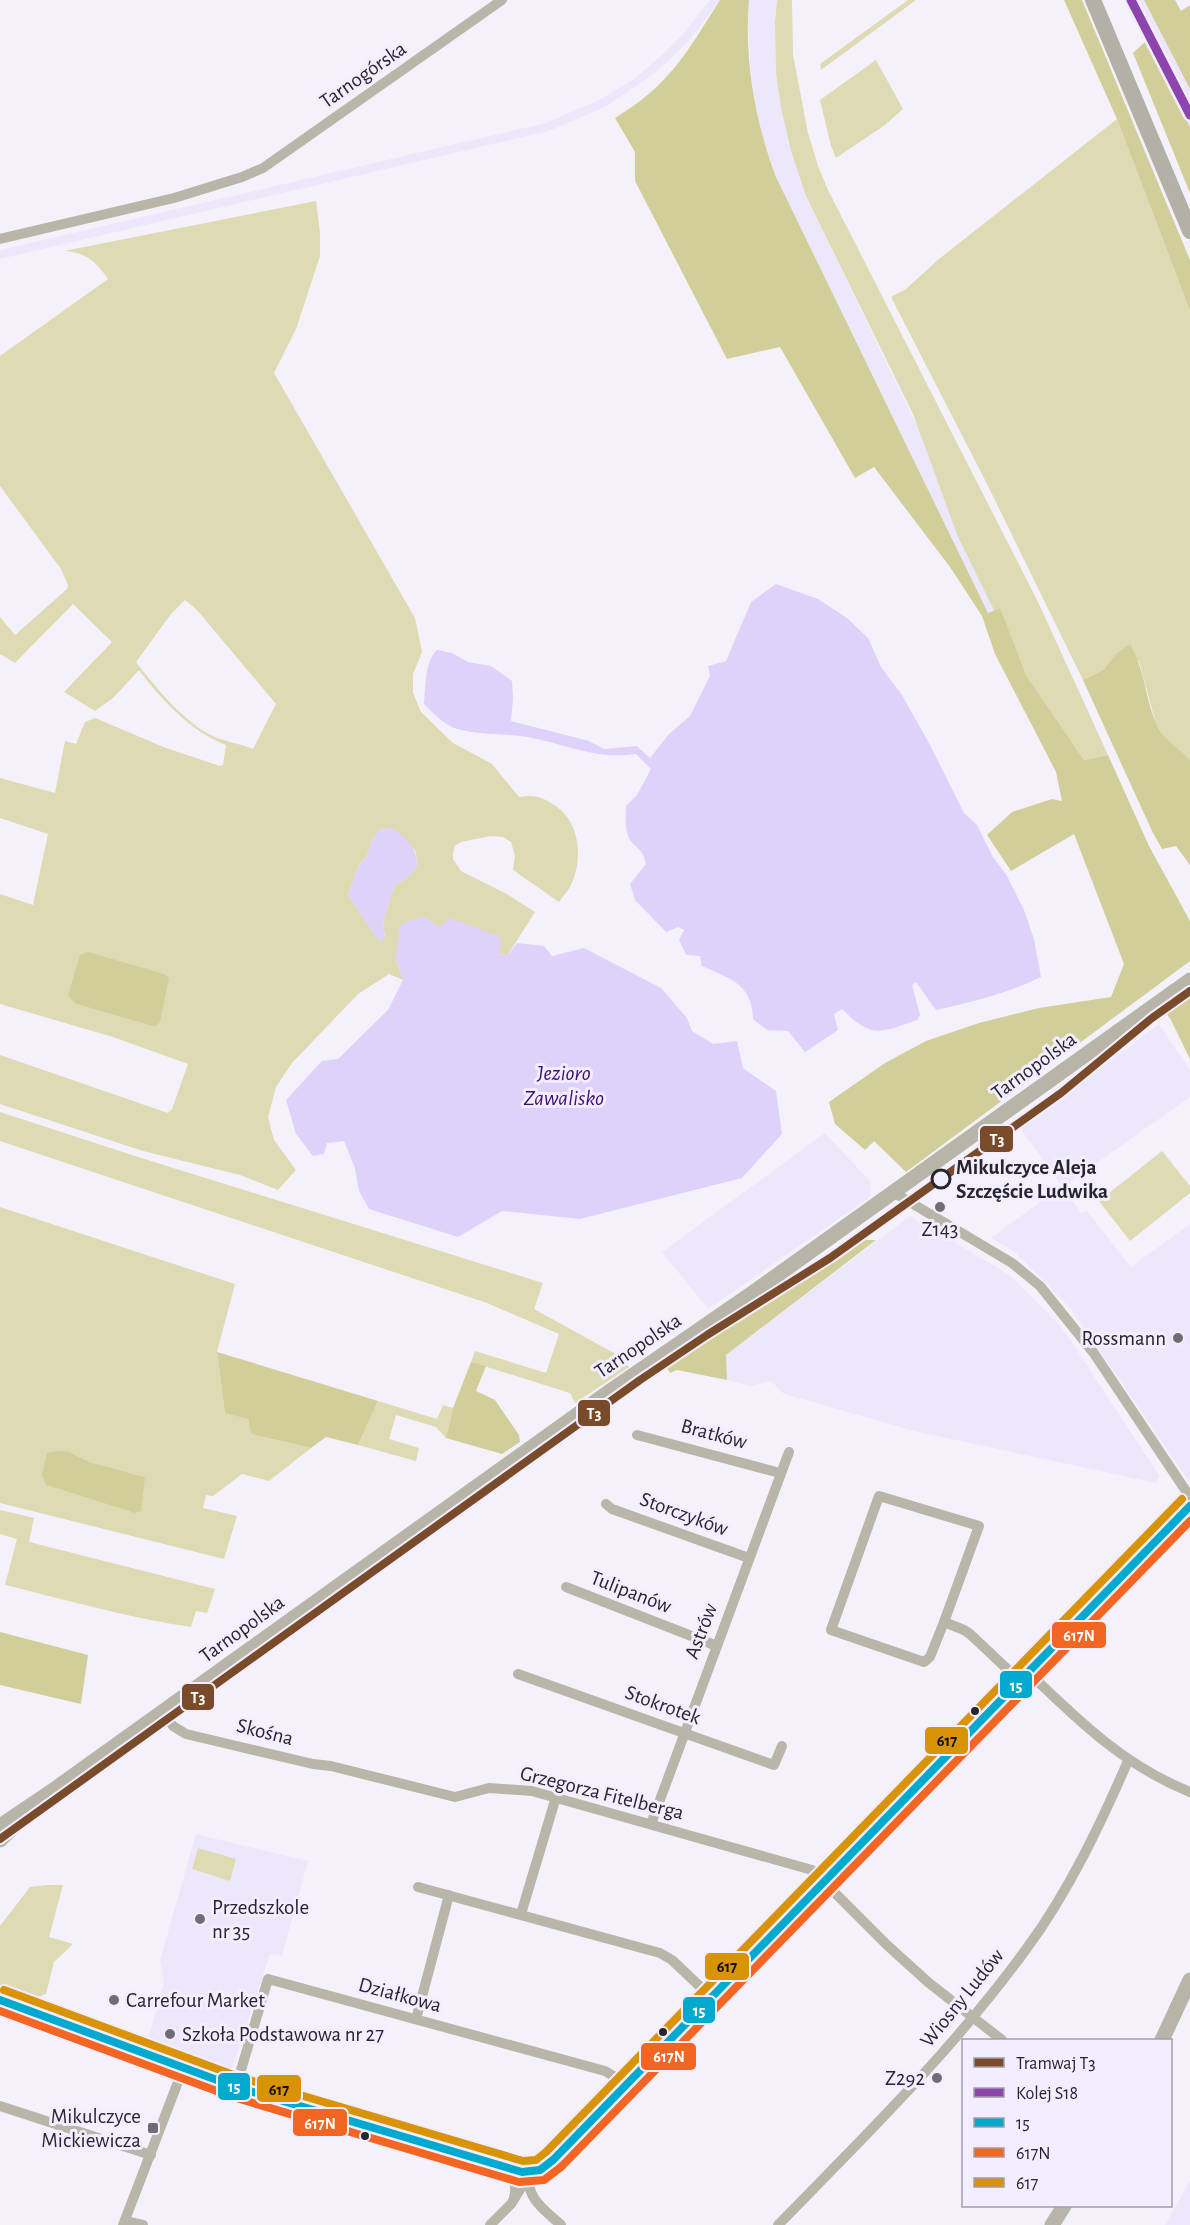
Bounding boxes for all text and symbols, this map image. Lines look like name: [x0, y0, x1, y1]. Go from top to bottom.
street label: Tarnogórska: [316, 38, 410, 112]
street label: Tarnopolska: [988, 1028, 1081, 1104]
water label: Jezioro Zawalisko: [524, 1062, 604, 1109]
line badge: T3: [979, 1125, 1014, 1153]
text: T3: [990, 1132, 1005, 1148]
place label: Mikulczyce Aleja Szczęście Ludwika: [956, 1157, 1108, 1202]
marker: Mikulczyce Aleja Szczęście Ludwika: [931, 1169, 951, 1189]
marker: Z143: [933, 1200, 947, 1214]
place label: Z143: [921, 1219, 959, 1240]
street label: Tarnopolska: [591, 1309, 685, 1382]
place label: Rossmann: [1081, 1328, 1166, 1349]
marker: Rossmann: [1171, 1331, 1185, 1345]
line badge: T3: [577, 1399, 611, 1427]
text: T3: [587, 1406, 602, 1422]
street label: Bratków: [679, 1415, 749, 1453]
street label: Storczyków: [637, 1488, 731, 1540]
street label: Tulipanów: [588, 1567, 674, 1617]
street label: Tarnopolska: [196, 1591, 289, 1667]
street label: Astrów: [681, 1600, 721, 1662]
line badge: 617N: [1051, 1621, 1107, 1649]
text: 617N: [1063, 1628, 1095, 1644]
line badge: 15: [999, 1670, 1033, 1699]
text: 15: [1010, 1678, 1022, 1694]
street label: Stokrotek: [622, 1682, 704, 1729]
line badge: T3: [181, 1683, 215, 1711]
text: T3: [191, 1690, 206, 1706]
unlabelled marker: [969, 1705, 981, 1717]
street label: Skośna: [235, 1715, 296, 1749]
line badge: 617: [924, 1726, 969, 1755]
text: 617: [937, 1733, 957, 1749]
street label: Grzegorza Fitelberga: [518, 1762, 686, 1824]
place label: Przedszkole nr 35: [212, 1897, 309, 1942]
marker: Przedszkole nr 35: [193, 1912, 207, 1926]
street label: Wiosny Ludów: [916, 1945, 1008, 2051]
line badge: 617: [704, 1952, 750, 1981]
text: 617: [717, 1959, 737, 1975]
street label: Działkowa: [356, 1974, 444, 2016]
place label: Carrefour Market: [126, 1990, 265, 2011]
marker: Carrefour Market: [107, 1993, 121, 2007]
line badge: 15: [682, 1996, 716, 2024]
text: 15: [693, 2003, 705, 2019]
place label: Szkoła Podstawowa nr 27: [182, 2024, 384, 2045]
unlabelled marker: [657, 2026, 669, 2038]
marker: Szkoła Podstawowa nr 27: [163, 2027, 177, 2041]
legend: [962, 2039, 1172, 2207]
line badge: 617N: [640, 2042, 697, 2071]
text: 617N: [653, 2049, 685, 2065]
text: Tramwaj T3: [1016, 2055, 1096, 2073]
place label: Z292: [885, 2068, 925, 2089]
marker: Z292: [930, 2071, 944, 2085]
line badge: 15: [217, 2072, 251, 2101]
line badge: 617: [256, 2074, 302, 2103]
text: 15: [228, 2079, 240, 2095]
text: 617: [269, 2082, 289, 2098]
text: Kolej S18: [1016, 2085, 1078, 2103]
place label: Mikulczyce Mickiewicza: [41, 2106, 141, 2151]
line badge: 617N: [292, 2108, 348, 2137]
text: 15: [1016, 2115, 1030, 2133]
text: 617N: [304, 2116, 336, 2132]
marker: Mikulczyce Mickiewicza: [146, 2121, 160, 2135]
unlabelled marker: [359, 2130, 371, 2142]
text: 617N: [1016, 2145, 1050, 2163]
text: 617: [1016, 2175, 1038, 2193]

